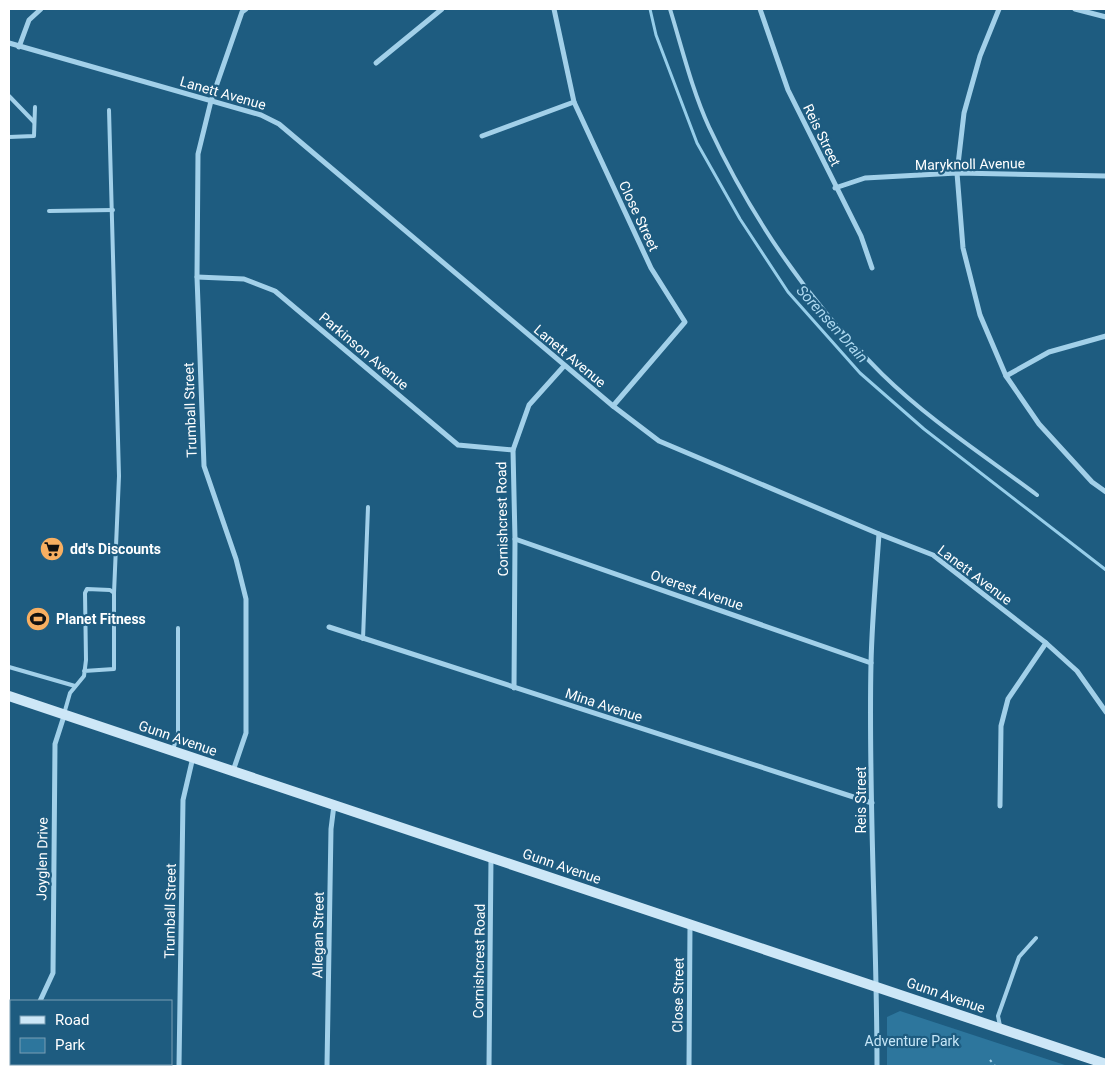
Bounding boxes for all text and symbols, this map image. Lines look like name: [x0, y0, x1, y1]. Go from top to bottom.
street label: Lanett Avenue: [178, 73, 268, 113]
street label: Reis Street: [800, 101, 844, 169]
street label: Maryknoll Avenue: [915, 155, 1025, 173]
street label: Close Street: [616, 178, 662, 254]
water label: Sorensen Drain: [792, 282, 872, 366]
street label: Parkinson Avenue: [316, 309, 412, 393]
street label: Lanett Avenue: [531, 321, 609, 391]
street label: Trumball Street: [180, 362, 200, 458]
street label: Cornishcrest Road: [493, 462, 511, 576]
supermarket icon: dd's Discounts: [39, 536, 65, 562]
place label: dd's Discounts: [70, 541, 161, 557]
street label: Lanett Avenue: [935, 542, 1015, 608]
street label: Overest Avenue: [649, 567, 745, 613]
sports icon: Planet Fitness: [25, 606, 51, 632]
place label: Planet Fitness: [56, 611, 146, 627]
street label: Mina Avenue: [563, 685, 645, 725]
street label: Gunn Avenue: [137, 717, 219, 759]
street label: Reis Street: [853, 766, 869, 834]
street label: Joyglen Drive: [33, 817, 51, 901]
street label: Gunn Avenue: [521, 845, 603, 887]
street label: Trumball Street: [161, 863, 179, 959]
street label: Allegan Street: [309, 891, 327, 979]
street label: Cornishcrest Road: [470, 904, 488, 1018]
street label: Close Street: [669, 957, 687, 1033]
street label: Gunn Avenue: [905, 974, 987, 1016]
legend: [10, 1000, 172, 1065]
text: Road: [55, 1011, 89, 1029]
park label: Adventure Park: [865, 1033, 960, 1049]
text: Park: [55, 1036, 86, 1054]

